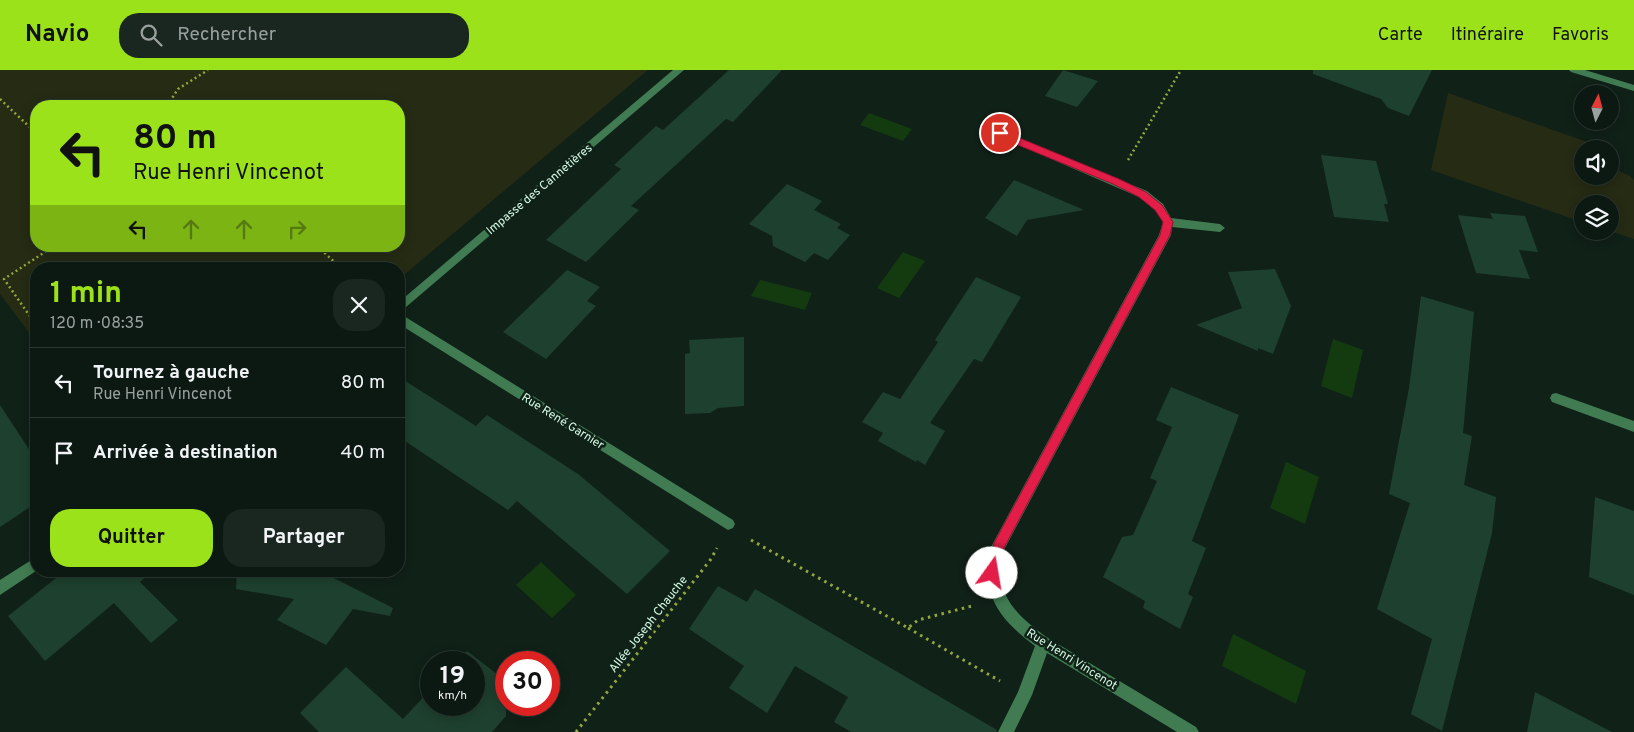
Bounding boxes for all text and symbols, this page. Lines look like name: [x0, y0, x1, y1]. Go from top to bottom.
search box: [119, 13, 469, 58]
text: Navio: [25, 20, 89, 50]
icon: search: [137, 21, 165, 49]
text: Rechercher: [177, 23, 276, 47]
text: Carte: [1378, 24, 1423, 47]
text: Itinéraire: [1451, 24, 1524, 47]
text: Favoris: [1552, 24, 1609, 47]
north arrow: [1574, 85, 1619, 130]
map controls: [1574, 85, 1619, 240]
pin: [979, 112, 1021, 154]
text: 80 m: [133, 117, 217, 161]
icon: arrive: [986, 119, 1014, 147]
icon: left: [50, 120, 115, 185]
button: sound: [1574, 140, 1619, 185]
street label: Impasse des Cannetières: [483, 141, 596, 239]
text: Rue Henri Vincenot: [133, 160, 324, 187]
button: layers: [1574, 195, 1619, 240]
icon: left: [124, 215, 152, 243]
icon: ahead: [177, 215, 205, 243]
icon: ahead: [230, 215, 258, 243]
icon: right: [283, 215, 311, 243]
text: 1 min: [50, 276, 122, 313]
button: close: [333, 279, 385, 331]
text: 120 m · 08:35: [50, 314, 144, 334]
text: Tournez à gauche: [93, 361, 250, 385]
icon: left: [50, 369, 78, 397]
text: 80 m: [341, 371, 385, 395]
text: Rue Henri Vincenot: [93, 385, 232, 405]
street label: Rue René Garnier: [518, 390, 607, 454]
icon: arrive: [50, 439, 78, 467]
text: Arrivée à destination: [93, 441, 278, 465]
text: 40 m: [340, 441, 385, 465]
button: Quitter: [50, 509, 213, 567]
button: Partager: [223, 509, 385, 567]
position arrow: [965, 546, 1017, 598]
street label: Allée Joseph Chauche: [606, 573, 692, 676]
street label: Rue Henri Vincenot: [1023, 625, 1120, 694]
speed limit sign: 30: [495, 651, 560, 716]
text: 19: [440, 661, 465, 693]
text: km/h: [438, 688, 467, 704]

